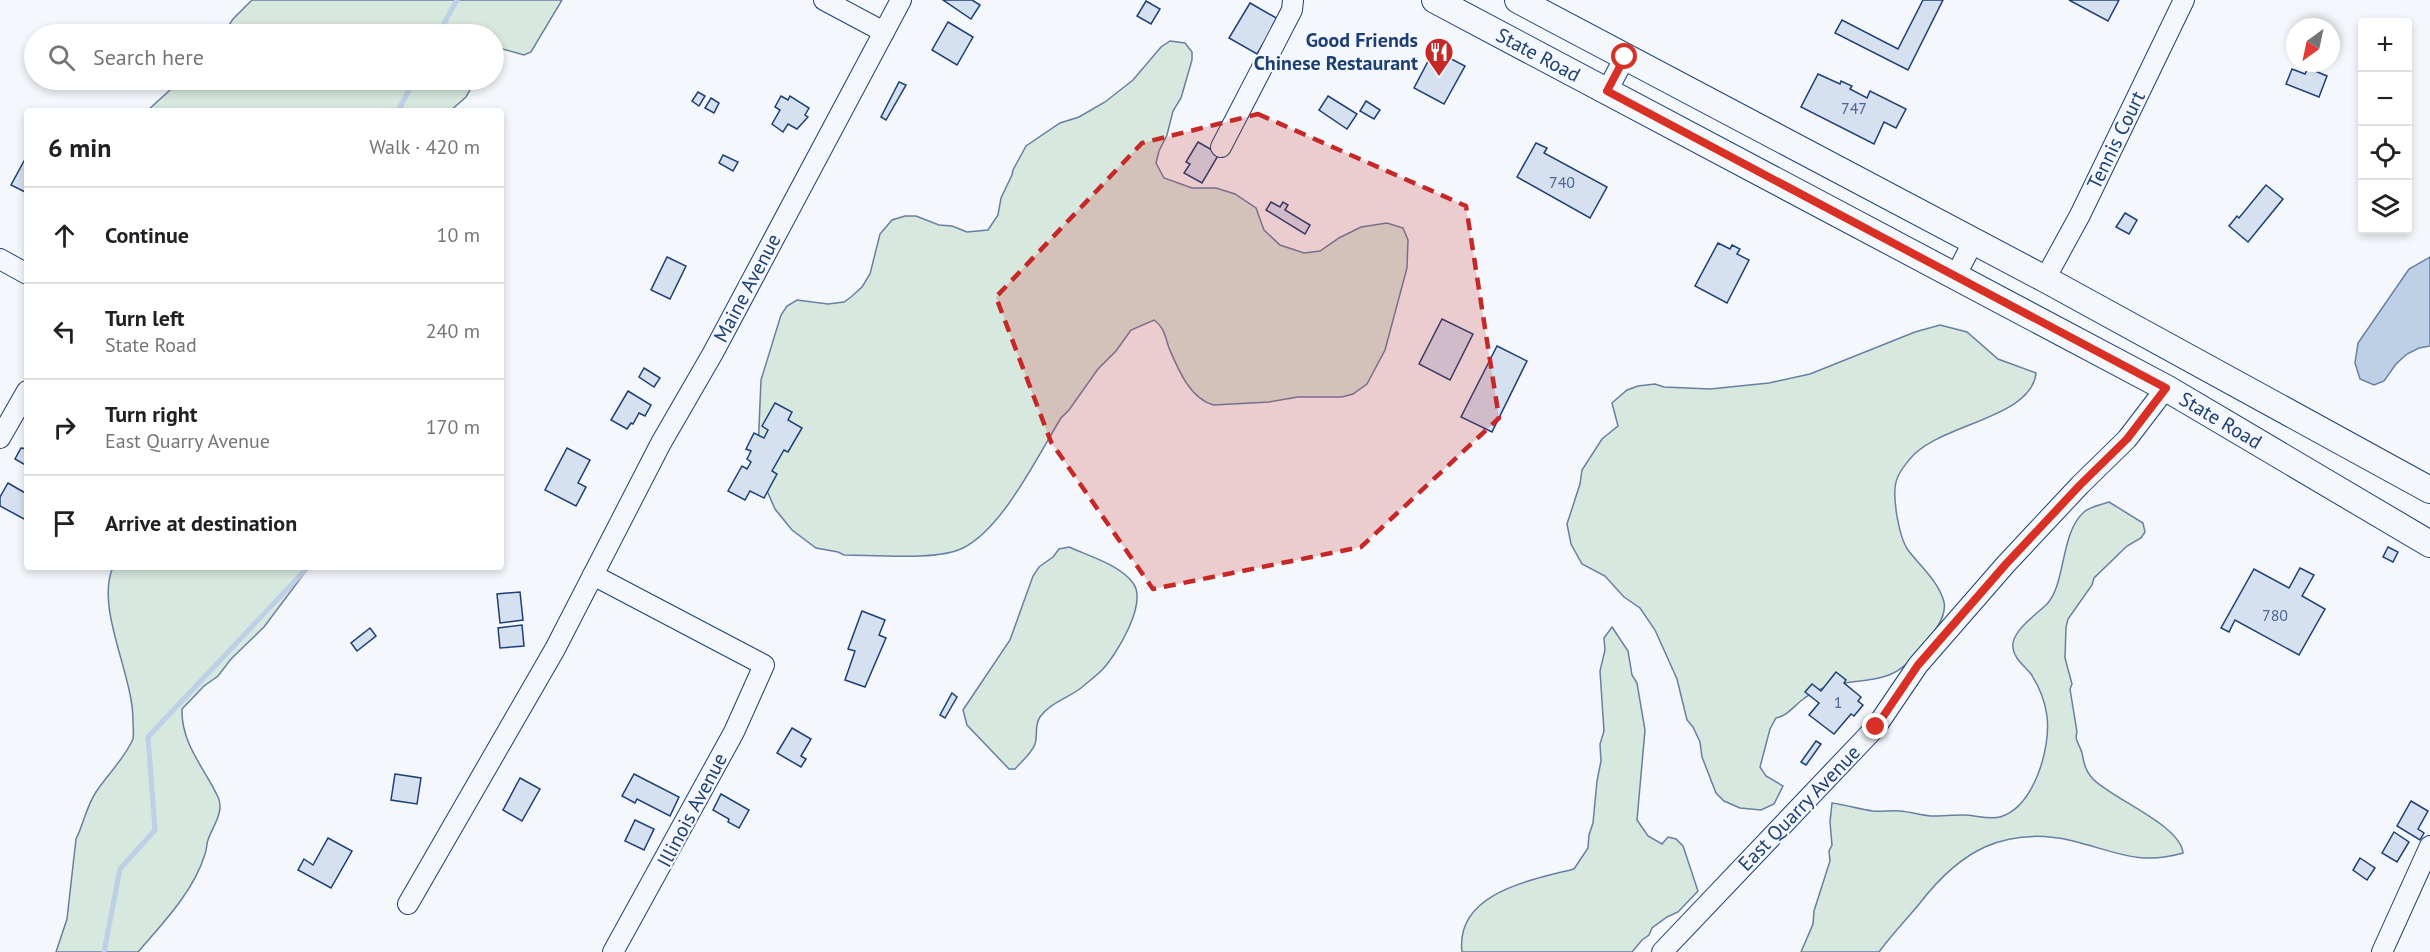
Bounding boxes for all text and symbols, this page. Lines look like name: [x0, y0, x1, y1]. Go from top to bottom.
north arrow: [2286, 18, 2340, 72]
map controls: [2358, 18, 2412, 234]
button: +: [2358, 18, 2412, 72]
street label: State Road: [1492, 22, 1585, 88]
search box: [24, 24, 504, 90]
place label: Good Friends Chinese Restaurant: [1254, 27, 1418, 76]
restaurant icon: Good Friends Chinese Restaurant: [1423, 36, 1455, 78]
icon: search: [45, 41, 78, 74]
text: Search here: [93, 43, 204, 71]
route start: [1611, 43, 1637, 69]
button: −: [2358, 72, 2412, 126]
street label: Tennis Court: [2081, 86, 2151, 193]
house number: 747: [1841, 98, 1867, 118]
button: locate: [2358, 126, 2412, 180]
text: 6 min: [48, 131, 111, 164]
text: Walk · 420 m: [369, 134, 480, 160]
house number: 740: [1549, 172, 1575, 192]
button: layers: [2358, 180, 2412, 234]
icon: ahead: [48, 219, 81, 252]
text: Continue: [105, 221, 189, 249]
text: 10 m: [437, 222, 480, 248]
street label: Maine Avenue: [708, 229, 786, 347]
text: Turn left: [105, 304, 185, 332]
icon: left: [48, 315, 81, 348]
text: 240 m: [426, 318, 480, 344]
text: State Road: [105, 332, 197, 358]
street label: State Road: [2174, 386, 2267, 455]
text: Turn right: [105, 400, 197, 428]
icon: right: [48, 411, 81, 444]
text: 170 m: [426, 414, 480, 440]
text: East Quarry Avenue: [105, 428, 270, 454]
icon: arrive: [48, 507, 81, 540]
text: Arrive at destination: [105, 509, 297, 537]
house number: 780: [2262, 605, 2288, 625]
house number: 1: [1834, 692, 1842, 712]
route end: [1862, 713, 1888, 739]
street label: East Quarry Avenue: [1732, 740, 1866, 876]
street label: Illinois Avenue: [651, 749, 733, 871]

